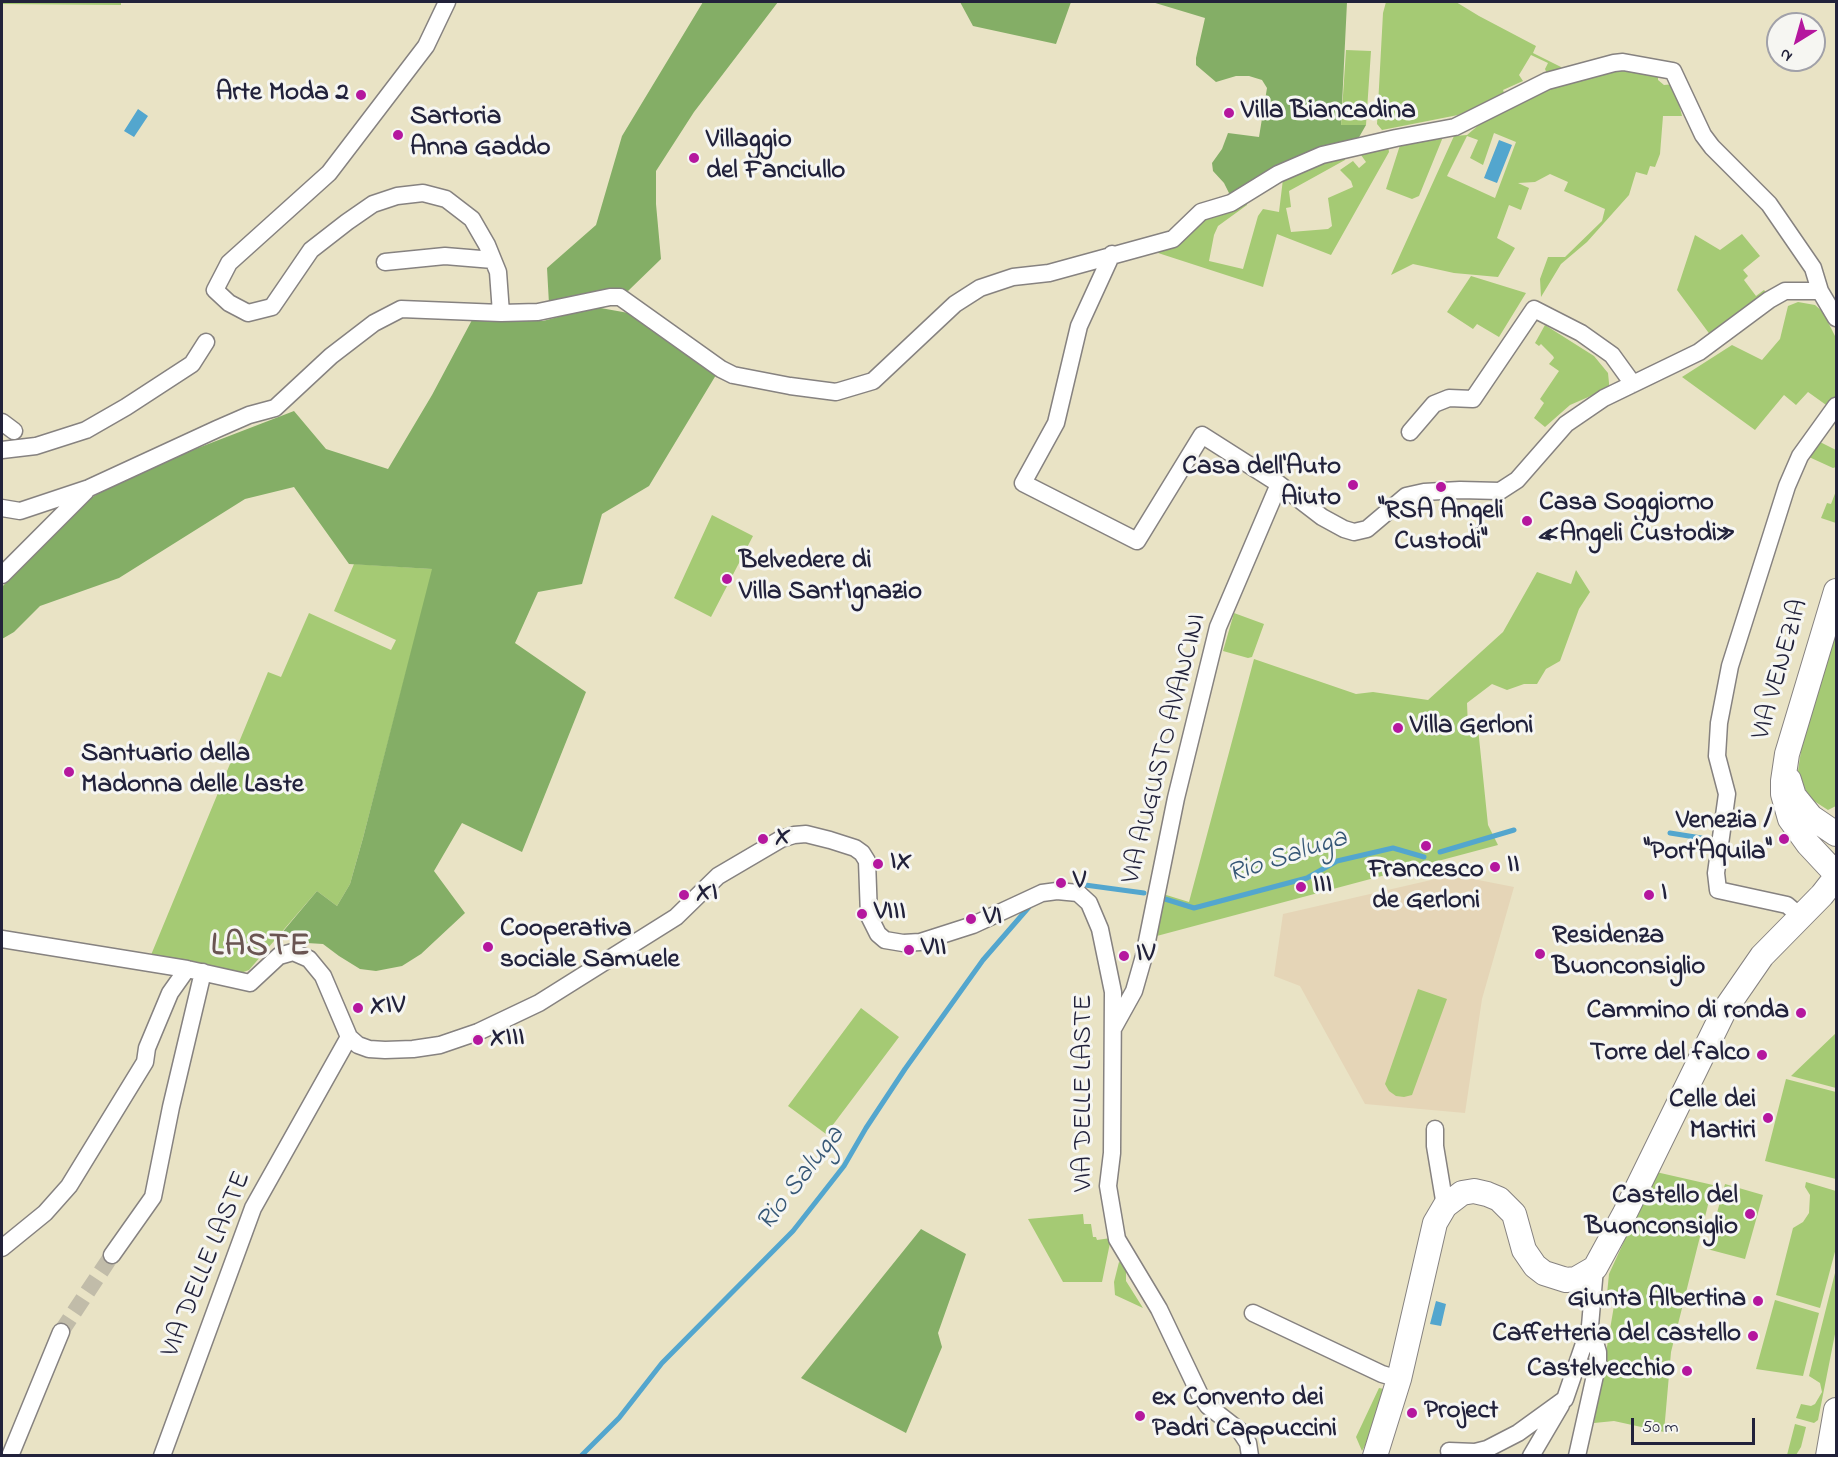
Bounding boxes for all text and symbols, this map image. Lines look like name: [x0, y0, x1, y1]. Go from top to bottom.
north arrow: [1766, 12, 1826, 72]
text: N: [1775, 42, 1798, 68]
place label: Arte Moda 2: [216, 79, 349, 111]
marker: Arte Moda 2: [354, 88, 368, 102]
place label: Villa Biancadina: [1241, 97, 1416, 129]
place label: Sartoria Anna Gaddo: [410, 103, 550, 166]
marker: Villa Biancadina: [1222, 106, 1236, 120]
place label: Villaggio del Fanciullo: [706, 126, 845, 189]
marker: Sartoria Anna Gaddo: [391, 128, 405, 142]
marker: Villaggio del Fanciullo: [687, 151, 701, 165]
place label: Casa dell'Auto Aiuto: [1182, 453, 1341, 516]
marker: Casa dell'Auto Aiuto: [1346, 478, 1360, 492]
marker: "RSA Angeli Custodi": [1434, 480, 1448, 494]
place label: Casa Soggiorno «Angeli Custodi»: [1539, 489, 1735, 552]
place label: "RSA Angeli Custodi": [1378, 497, 1504, 560]
marker: Casa Soggiorno «Angeli Custodi»: [1520, 514, 1534, 528]
place label: Belvedere di Villa Sant'Ignazio: [739, 547, 922, 610]
marker: Belvedere di Villa Sant'Ignazio: [720, 572, 734, 586]
street label: VIA VENEZIA: [1747, 596, 1817, 744]
street label: VIA AUGUSTO AVANCINI: [1117, 611, 1215, 887]
place label: Villa Gerloni: [1410, 712, 1533, 744]
marker: Villa Gerloni: [1391, 721, 1405, 735]
place label: Santuario della Madonna delle Laste: [81, 740, 304, 803]
marker: Santuario della Madonna delle Laste: [62, 765, 76, 779]
place label: Venezia / "Port'Aquila": [1644, 807, 1772, 870]
place label: X: [775, 823, 791, 855]
water label: Rio Saluga: [1224, 823, 1352, 893]
marker: X: [756, 832, 770, 846]
marker: Venezia / "Port'Aquila": [1777, 832, 1791, 846]
marker: Francesco de Gerloni: [1419, 839, 1433, 853]
place label: IX: [890, 848, 912, 880]
place label: II: [1507, 851, 1520, 883]
place label: Francesco de Gerloni: [1368, 856, 1484, 919]
marker: IX: [871, 857, 885, 871]
marker: II: [1488, 860, 1502, 874]
place label: V: [1073, 867, 1086, 899]
place label: III: [1313, 871, 1332, 903]
marker: V: [1054, 876, 1068, 890]
place label: XI: [696, 879, 718, 911]
place label: I: [1661, 879, 1667, 911]
marker: III: [1294, 880, 1308, 894]
marker: XI: [677, 888, 691, 902]
marker: I: [1642, 888, 1656, 902]
place label: VIII: [874, 898, 906, 930]
place label: VI: [983, 903, 1002, 935]
marker: VIII: [855, 907, 869, 921]
marker: VI: [964, 912, 978, 926]
place label: Cooperativa sociale Samuele: [500, 915, 680, 978]
place label: Residenza Buonconsiglio: [1552, 922, 1705, 985]
district label: LASTE: [211, 929, 311, 969]
place label: VII: [921, 934, 946, 966]
marker: Cooperativa sociale Samuele: [481, 940, 495, 954]
place label: IV: [1136, 940, 1155, 972]
marker: VII: [902, 943, 916, 957]
marker: Residenza Buonconsiglio: [1533, 947, 1547, 961]
marker: IV: [1117, 949, 1131, 963]
place label: XIV: [370, 992, 405, 1024]
street label: VIA DELLE LASTE: [1070, 994, 1102, 1192]
place label: Cammino di ronda: [1586, 997, 1789, 1029]
marker: XIV: [351, 1001, 365, 1015]
marker: Cammino di ronda: [1794, 1006, 1808, 1020]
place label: XIII: [490, 1024, 525, 1056]
marker: XIII: [471, 1033, 485, 1047]
place label: Torre del falco: [1590, 1039, 1750, 1071]
marker: Torre del falco: [1755, 1048, 1769, 1062]
place label: Celle dei Martiri: [1669, 1086, 1756, 1149]
marker: Celle dei Martiri: [1761, 1111, 1775, 1125]
water label: Rio Saluga: [751, 1121, 853, 1239]
street label: VIA DELLE LASTE: [156, 1167, 260, 1363]
place label: Castello del Buonconsiglio: [1585, 1182, 1738, 1245]
marker: Castello del Buonconsiglio: [1743, 1207, 1757, 1221]
place label: Giunta Albertina: [1567, 1285, 1746, 1317]
marker: Giunta Albertina: [1751, 1294, 1765, 1308]
place label: Caffetteria del castello: [1492, 1320, 1741, 1352]
marker: Caffetteria del castello: [1746, 1329, 1760, 1343]
place label: Castelvecchio: [1527, 1355, 1675, 1387]
marker: Castelvecchio: [1680, 1364, 1694, 1378]
place label: ex Convento dei Padri Cappuccini: [1152, 1384, 1337, 1447]
place label: Project: [1424, 1397, 1498, 1429]
marker: Project: [1405, 1406, 1419, 1420]
scale bar: [1634, 1406, 1758, 1444]
marker: ex Convento dei Padri Cappuccini: [1133, 1409, 1147, 1423]
text: 50 m: [1642, 1415, 1679, 1441]

